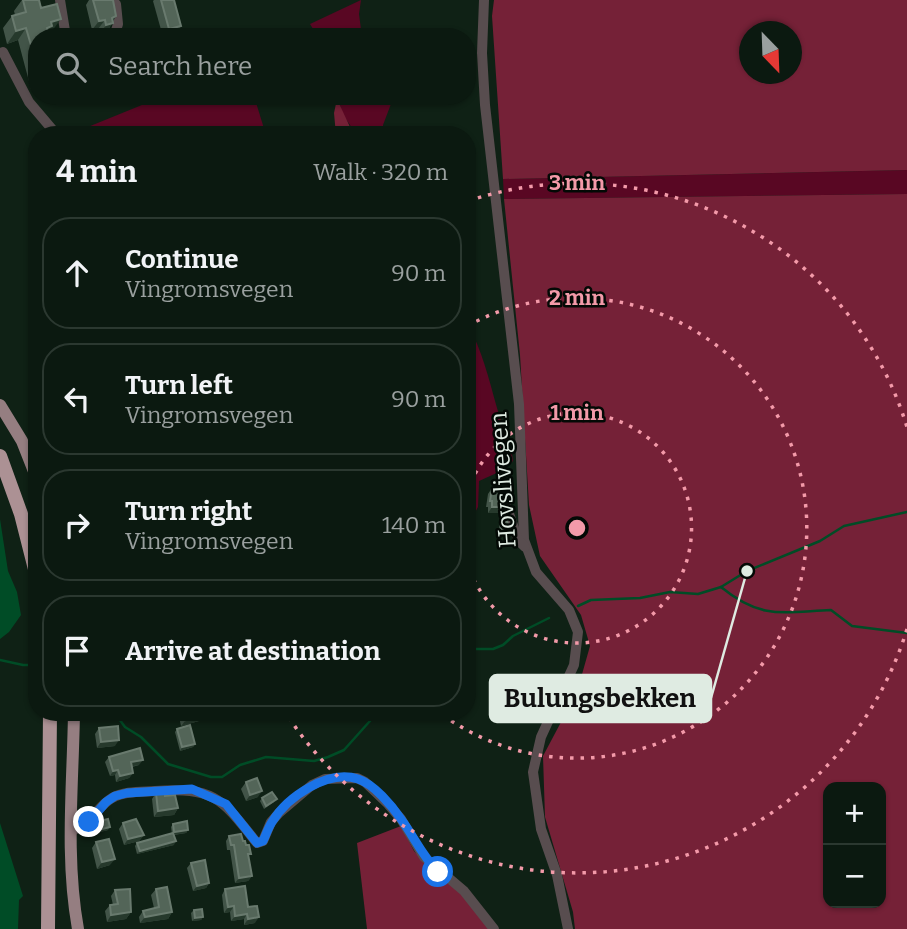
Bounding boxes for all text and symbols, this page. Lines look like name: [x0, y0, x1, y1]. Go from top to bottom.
north arrow: [739, 21, 802, 84]
search box: [28, 28, 476, 105]
icon: search: [52, 48, 90, 86]
text: Search here: [108, 51, 252, 82]
text: 4 min: [56, 154, 137, 190]
text: Walk · 320 m: [313, 158, 448, 186]
text: 3 min: [549, 170, 606, 196]
text: Continue: [125, 244, 239, 275]
icon: ahead: [58, 254, 96, 292]
text: 90 m: [391, 259, 446, 287]
text: Vingromsvegen: [125, 275, 293, 303]
text: 2 min: [549, 285, 605, 311]
text: Turn left: [125, 370, 233, 401]
icon: left: [58, 380, 96, 418]
text: 90 m: [391, 385, 446, 413]
text: 1 min: [550, 400, 604, 426]
text: Vingromsvegen: [125, 401, 293, 429]
street label: Hovslivegen: [484, 411, 522, 549]
text: Turn right: [125, 496, 252, 527]
icon: right: [58, 506, 96, 544]
text: 140 m: [382, 511, 446, 539]
centre of rings: [565, 516, 589, 540]
text: Vingromsvegen: [125, 527, 293, 555]
icon: arrive: [58, 632, 96, 670]
text: Arrive at destination: [125, 636, 380, 667]
callout: Bulungsbekken: [490, 675, 711, 722]
text: Bulungsbekken: [504, 683, 696, 714]
map controls: [823, 782, 886, 908]
button: +: [823, 782, 886, 845]
route end: [73, 806, 104, 837]
button: −: [823, 845, 886, 908]
route start: [422, 856, 453, 887]

